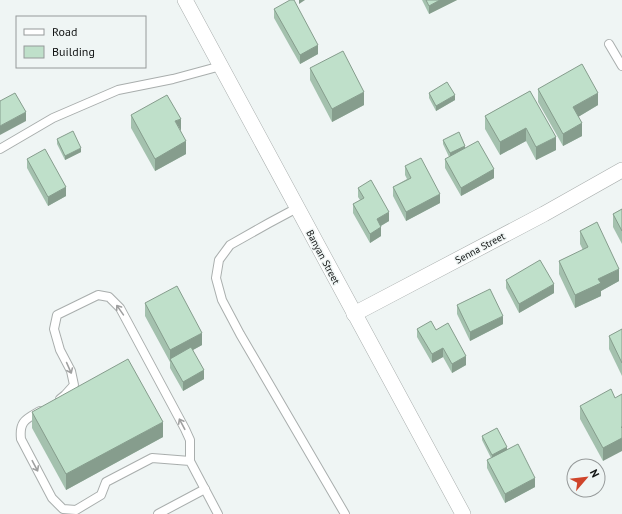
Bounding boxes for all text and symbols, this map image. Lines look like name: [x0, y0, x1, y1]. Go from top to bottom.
legend: [16, 16, 146, 68]
text: Road: [52, 24, 77, 39]
text: Building: [52, 44, 95, 59]
street label: Banyan Street: [303, 228, 343, 287]
street label: Senna Street: [453, 229, 508, 267]
one-way arrow: [116, 304, 124, 315]
one-way arrow: [66, 362, 73, 374]
one-way arrow: [178, 418, 185, 430]
north arrow: [566, 458, 606, 498]
one-way arrow: [32, 460, 40, 472]
text: N: [587, 467, 603, 480]

